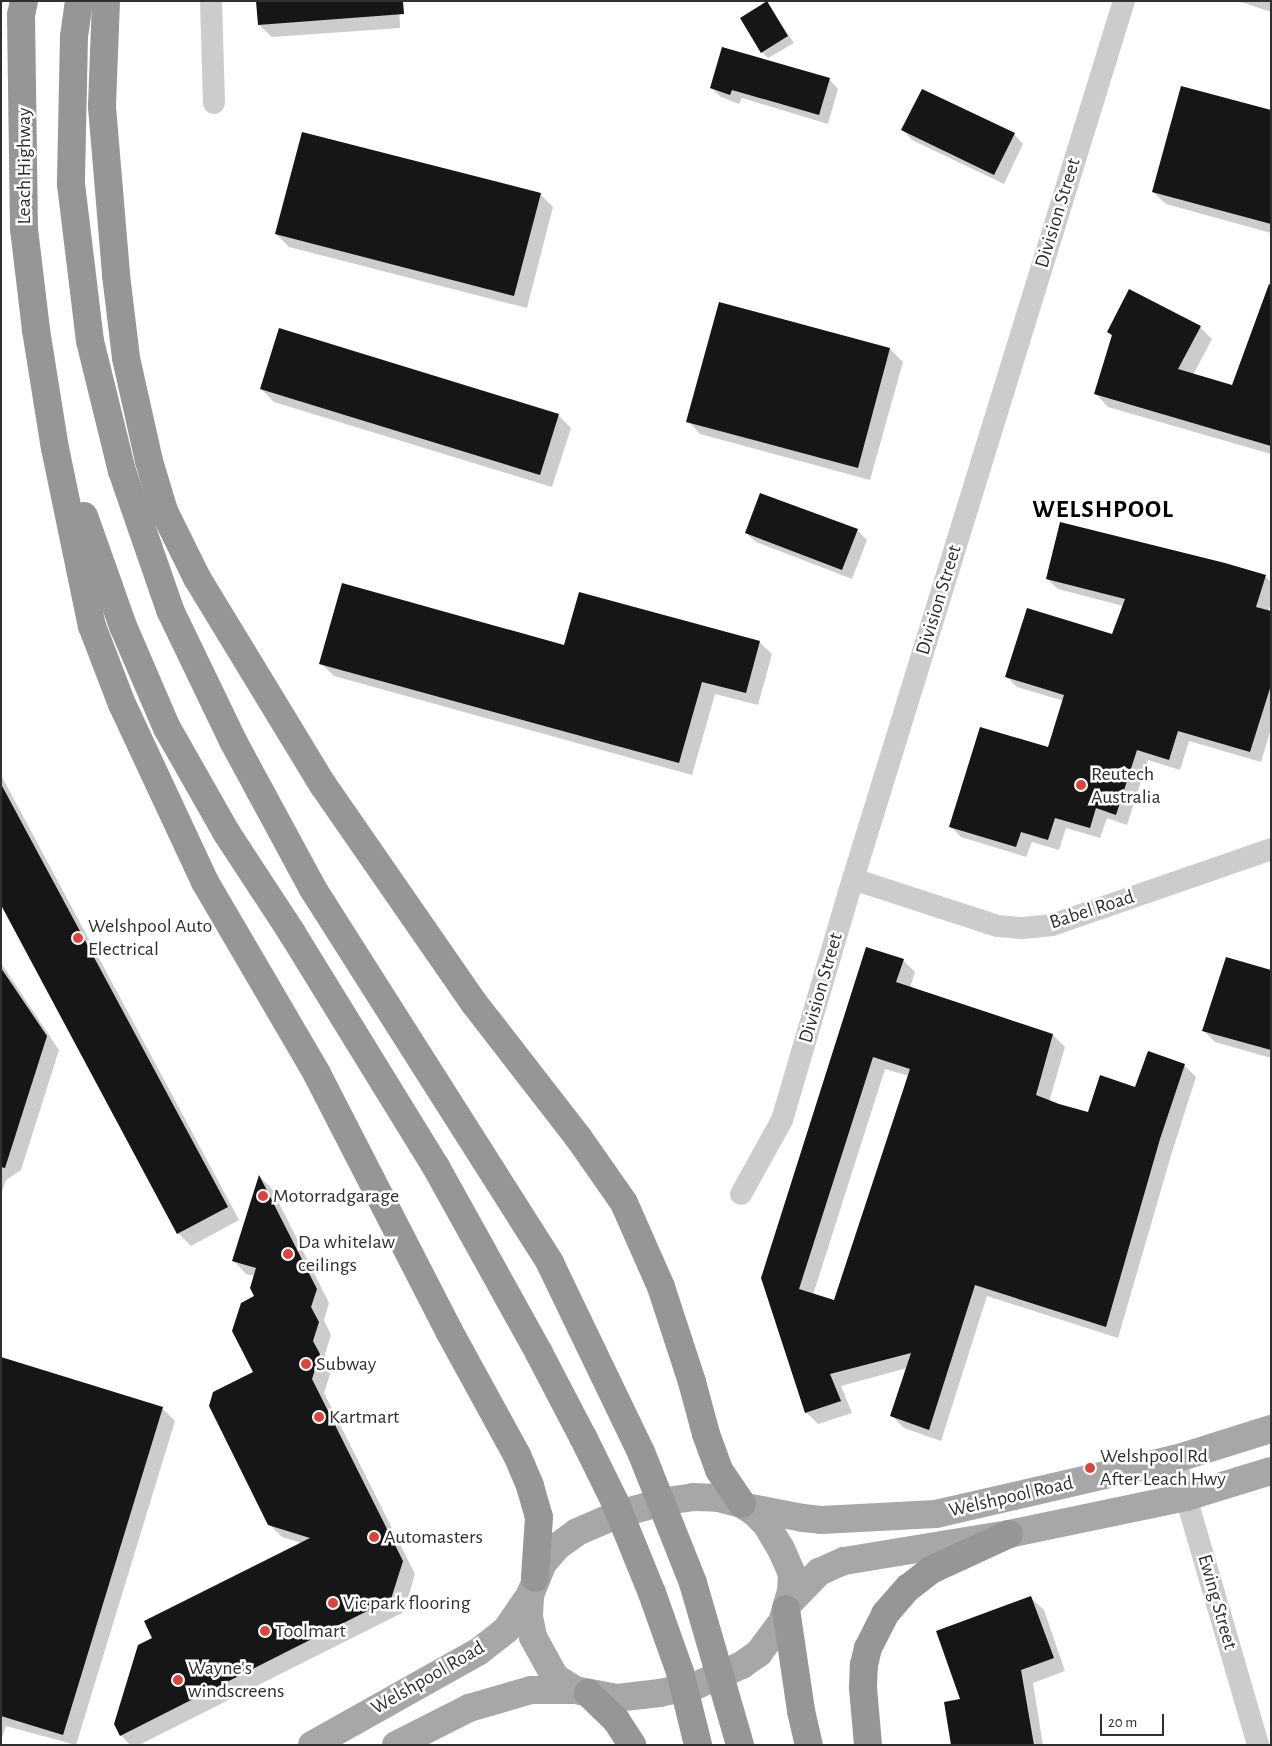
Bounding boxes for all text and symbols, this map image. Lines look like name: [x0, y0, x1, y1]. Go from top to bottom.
street label: Leach Highway: [12, 108, 36, 224]
street label: Division Street: [1030, 155, 1086, 271]
district label: WELSHPOOL: [1031, 495, 1175, 525]
street label: Division Street: [911, 542, 967, 658]
place label: Reutech Australia: [1091, 762, 1161, 809]
marker: Reutech Australia: [1075, 779, 1087, 791]
street label: Babel Road: [1047, 885, 1137, 935]
place label: Welshpool Auto Electrical: [88, 914, 212, 961]
street label: Division Street: [794, 930, 848, 1046]
marker: Welshpool Auto Electrical: [72, 932, 84, 944]
place label: Motorradgarage: [273, 1184, 399, 1208]
marker: Motorradgarage: [257, 1190, 269, 1202]
place label: Da whitelaw ceilings: [298, 1230, 395, 1277]
marker: Da whitelaw ceilings: [282, 1248, 294, 1260]
place label: Subway: [316, 1352, 376, 1376]
marker: Subway: [300, 1358, 312, 1370]
place label: Kartmart: [329, 1405, 399, 1429]
marker: Kartmart: [313, 1411, 325, 1423]
place label: Welshpool Rd After Leach Hwy: [1100, 1444, 1226, 1491]
marker: Welshpool Rd After Leach Hwy: [1084, 1462, 1096, 1474]
street label: Welshpool Road: [947, 1471, 1075, 1523]
place label: Automasters: [384, 1525, 483, 1549]
marker: Automasters: [368, 1531, 380, 1543]
street label: Ewing Street: [1192, 1552, 1242, 1652]
place label: Vic park flooring: [343, 1591, 470, 1615]
marker: Vic park flooring: [327, 1597, 339, 1609]
place label: Toolmart: [275, 1619, 346, 1643]
marker: Toolmart: [259, 1625, 271, 1637]
street label: Welshpool Road: [367, 1636, 489, 1720]
place label: Wayne's windscreens: [188, 1656, 285, 1703]
marker: Wayne's windscreens: [172, 1674, 184, 1686]
scale bar: [1102, 1704, 1166, 1736]
text: 20 m: [1108, 1715, 1137, 1730]

